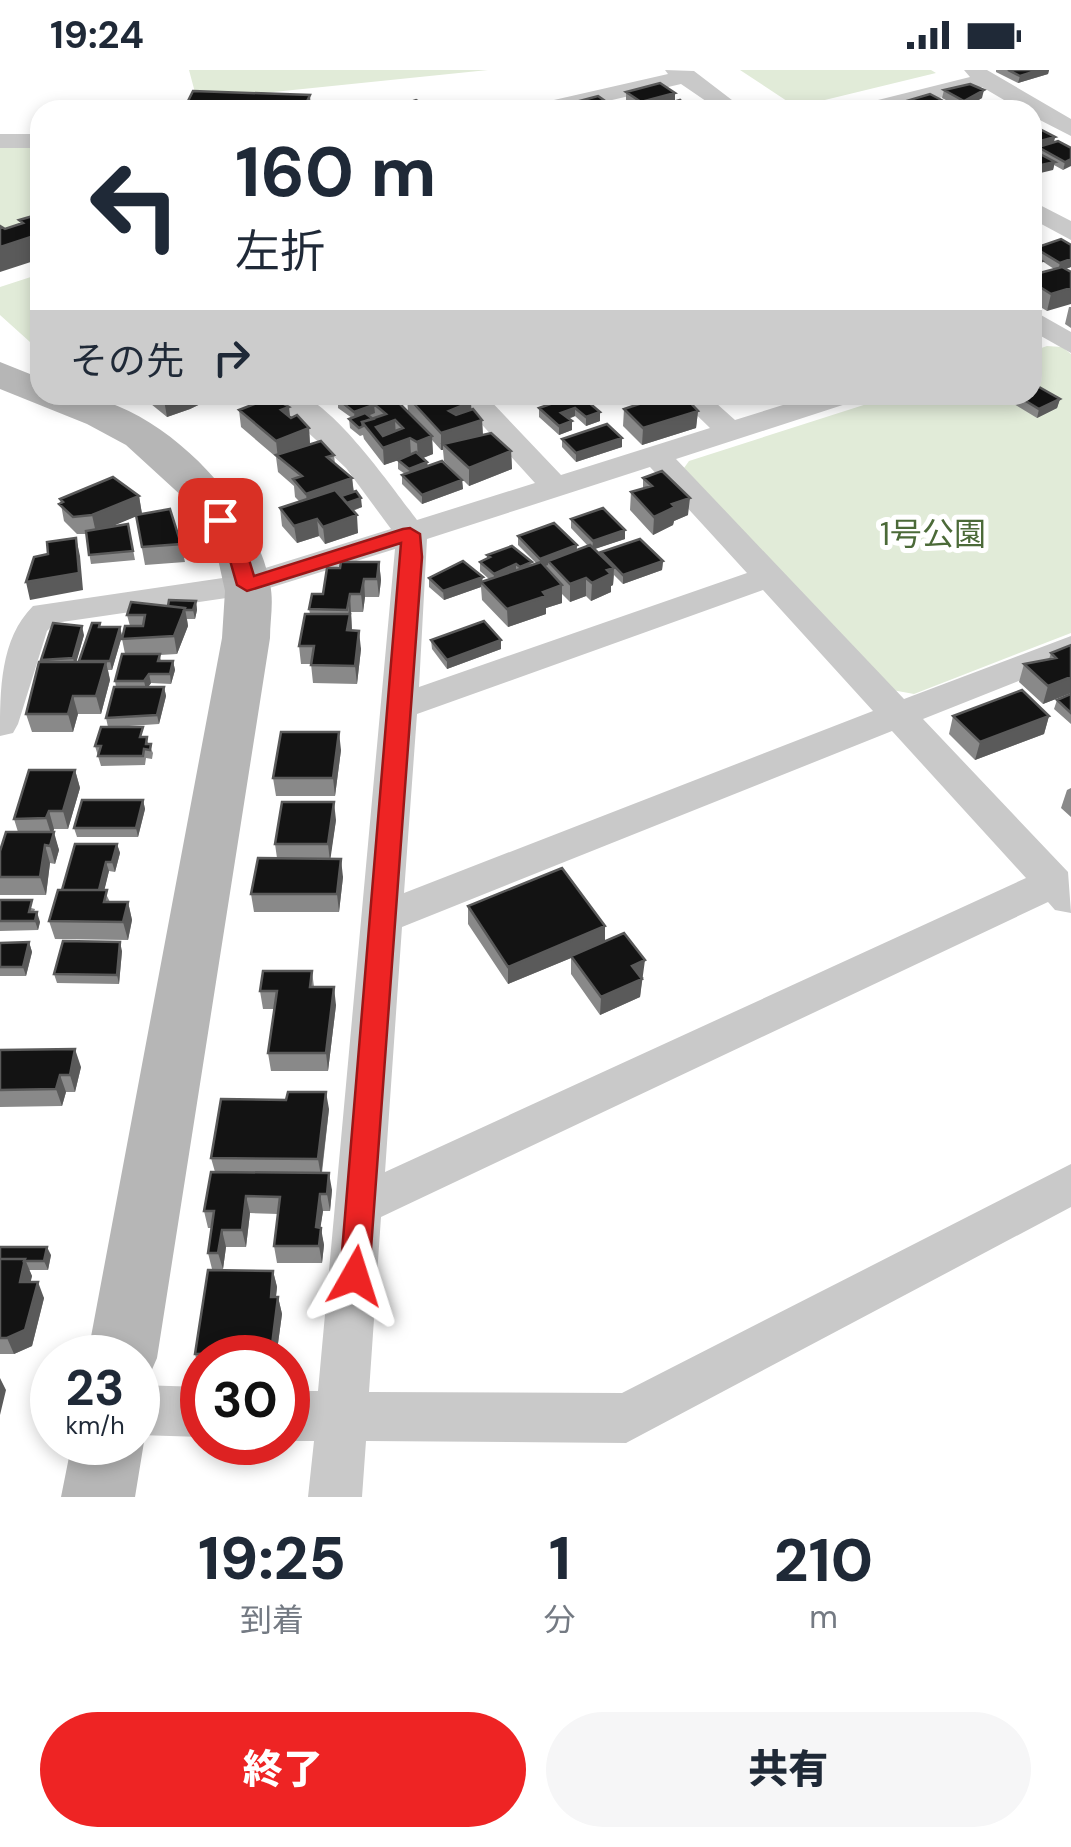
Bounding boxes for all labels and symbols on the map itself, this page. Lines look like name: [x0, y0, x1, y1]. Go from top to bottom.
pin: [178, 478, 263, 563]
park label: 1号公園: [880, 513, 986, 555]
position arrow: [303, 1224, 407, 1328]
speed limit sign: 30: [180, 1335, 310, 1465]

